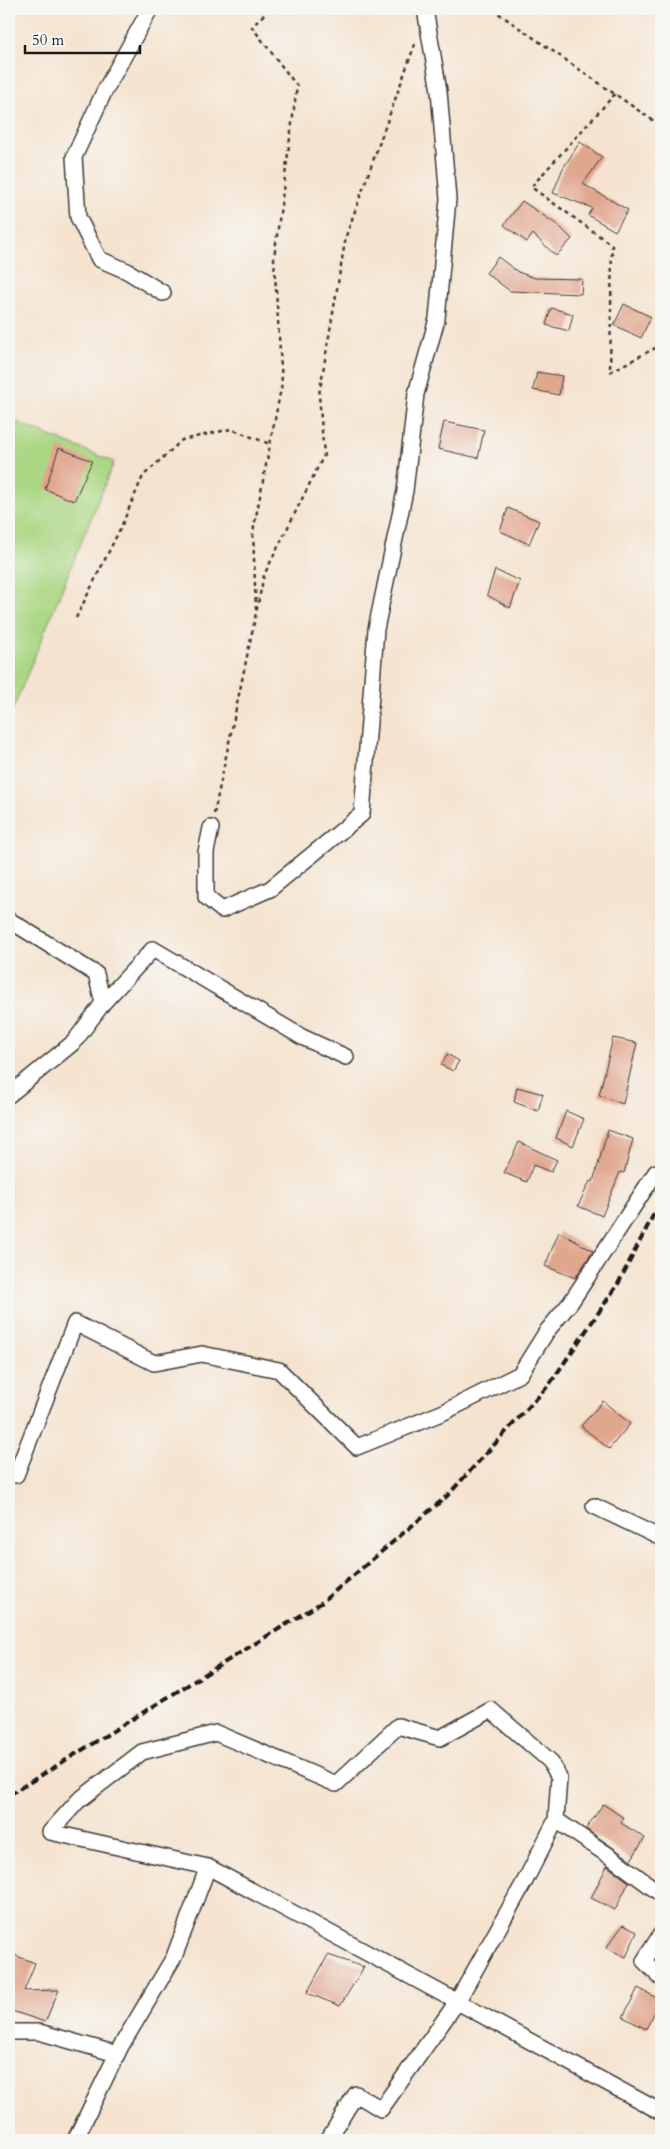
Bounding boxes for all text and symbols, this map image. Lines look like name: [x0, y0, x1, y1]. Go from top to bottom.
scale bar: [25, 22, 140, 54]
text: 50 m: [32, 30, 64, 50]

